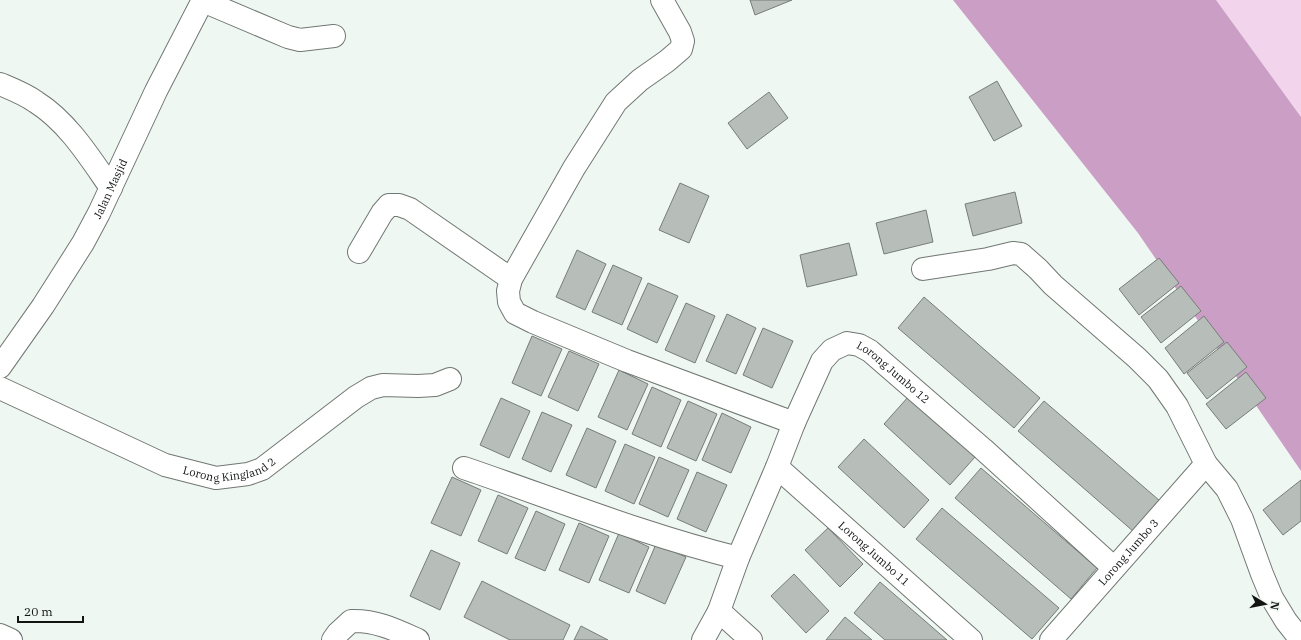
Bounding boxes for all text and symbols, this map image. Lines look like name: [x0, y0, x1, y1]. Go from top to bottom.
street label: Jalan Masjid: [90, 156, 130, 221]
street label: Lorong Jumbo 12: [854, 338, 932, 406]
street label: Lorong Kingland 2: [182, 454, 278, 485]
street label: Lorong Jumbo 3: [1095, 516, 1161, 588]
street label: Lorong Jumbo 11: [836, 518, 912, 589]
north arrow: [1245, 584, 1285, 624]
scale bar: [18, 598, 83, 624]
text: N: [1267, 600, 1282, 612]
text: 20 m: [24, 604, 53, 619]

